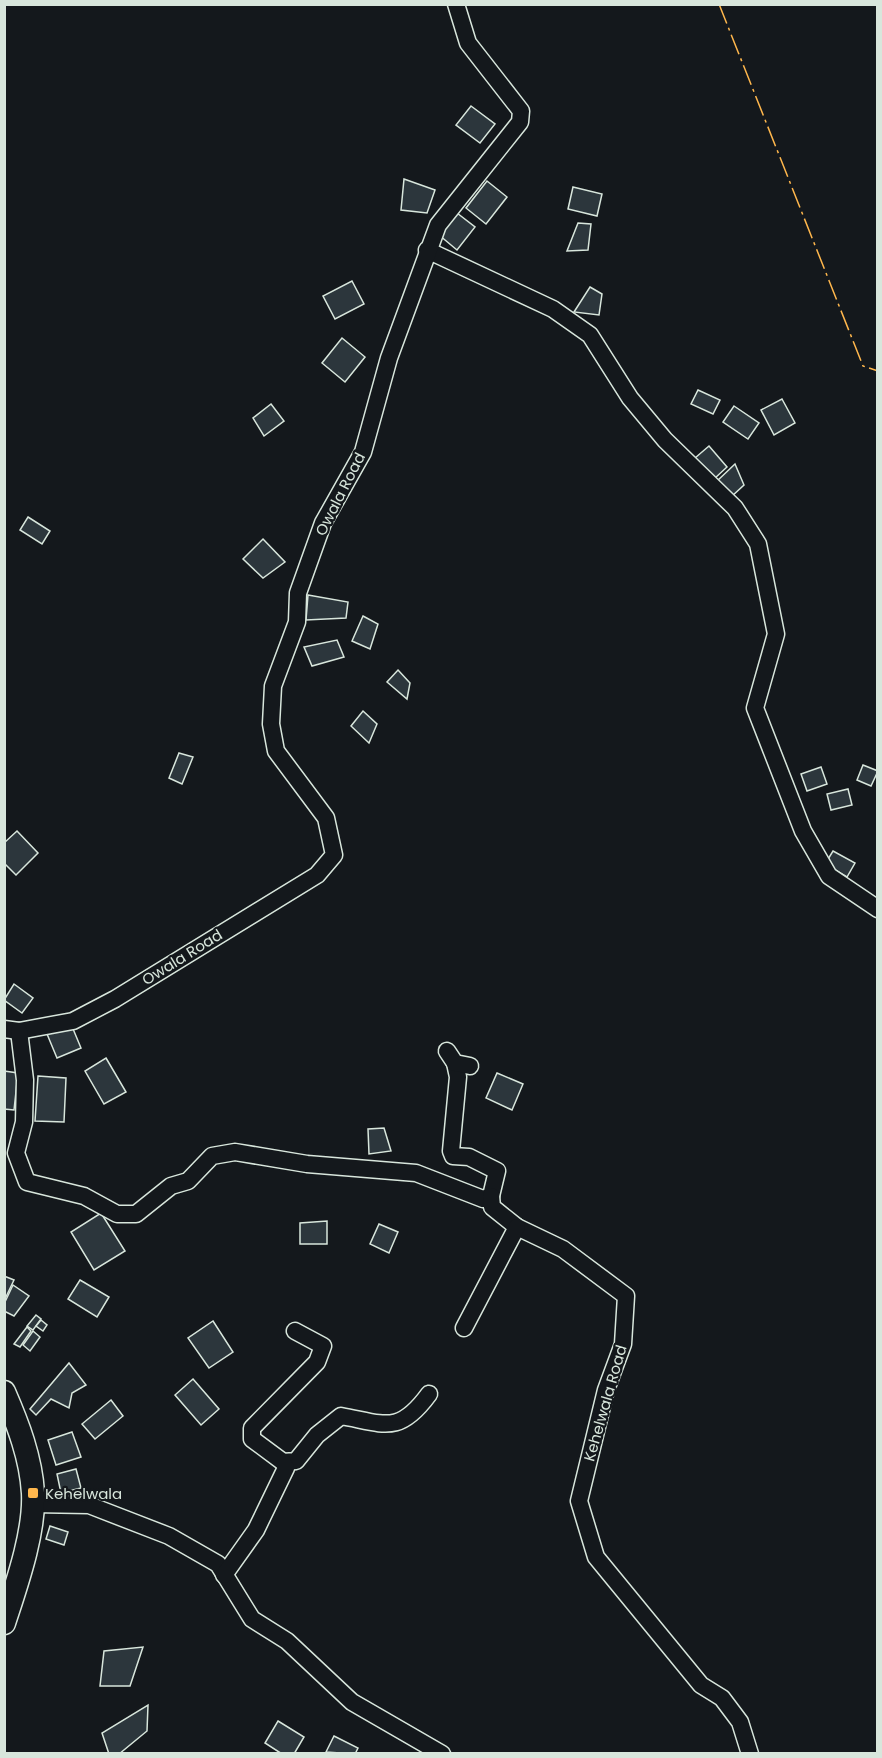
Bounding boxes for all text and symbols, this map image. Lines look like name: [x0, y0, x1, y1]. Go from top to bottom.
street label: Owala Road: [310, 449, 370, 539]
street label: Owala Road: [138, 924, 226, 990]
street label: Kehelwala Road: [578, 1342, 632, 1464]
place label: Kehelwala: [45, 1483, 122, 1504]
marker: Kehelwala: [26, 1486, 40, 1500]

